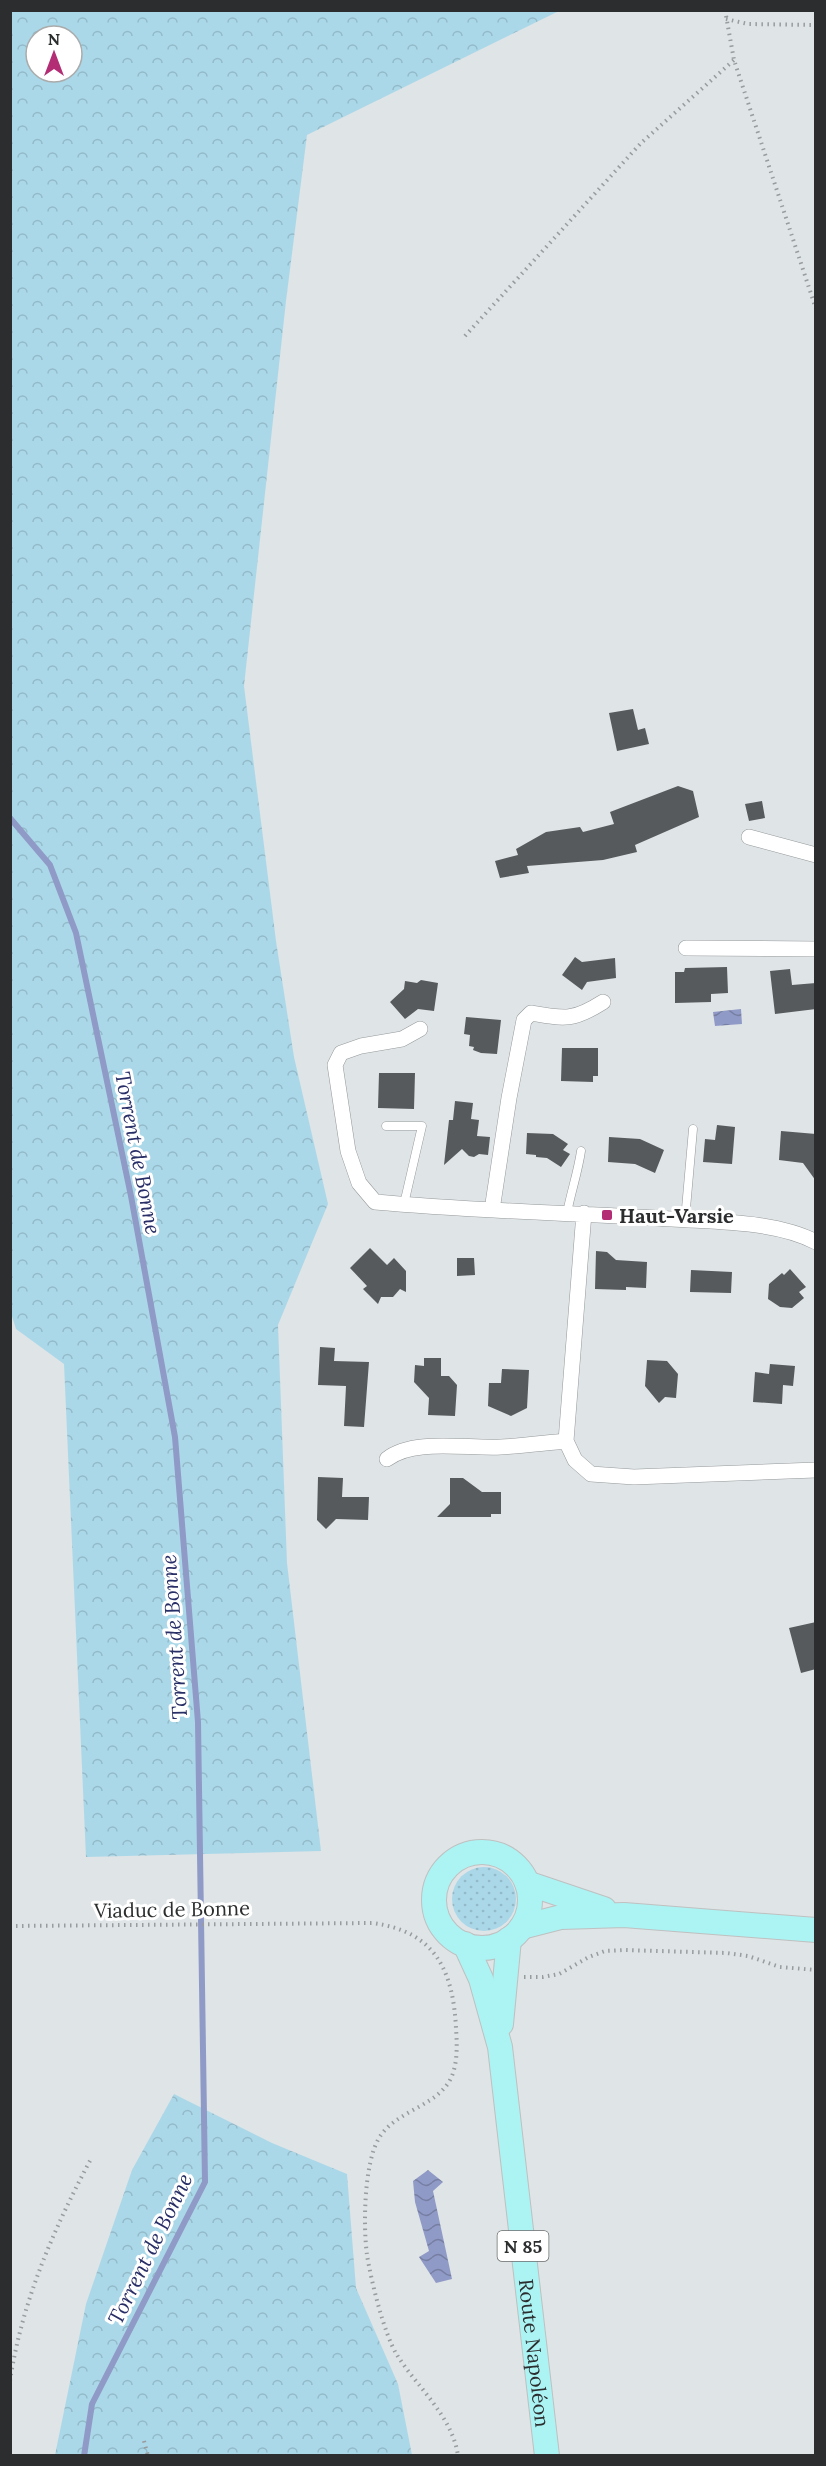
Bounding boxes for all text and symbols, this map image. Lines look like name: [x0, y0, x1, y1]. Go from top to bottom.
north arrow: [24, 24, 84, 84]
text: N: [48, 29, 60, 49]
water label: Torrent de Bonne: [109, 1069, 167, 1237]
place label: Haut-Varsie: [619, 1203, 734, 1228]
marker: Haut-Varsie: [600, 1208, 614, 1222]
water label: Torrent de Bonne: [155, 1554, 193, 1720]
street label: Viaduc de Bonne: [93, 1895, 250, 1923]
water label: Torrent de Bonne: [102, 2169, 198, 2329]
road number: N 85: [498, 2231, 548, 2261]
street label: Route Napoléon: [514, 2277, 556, 2428]

